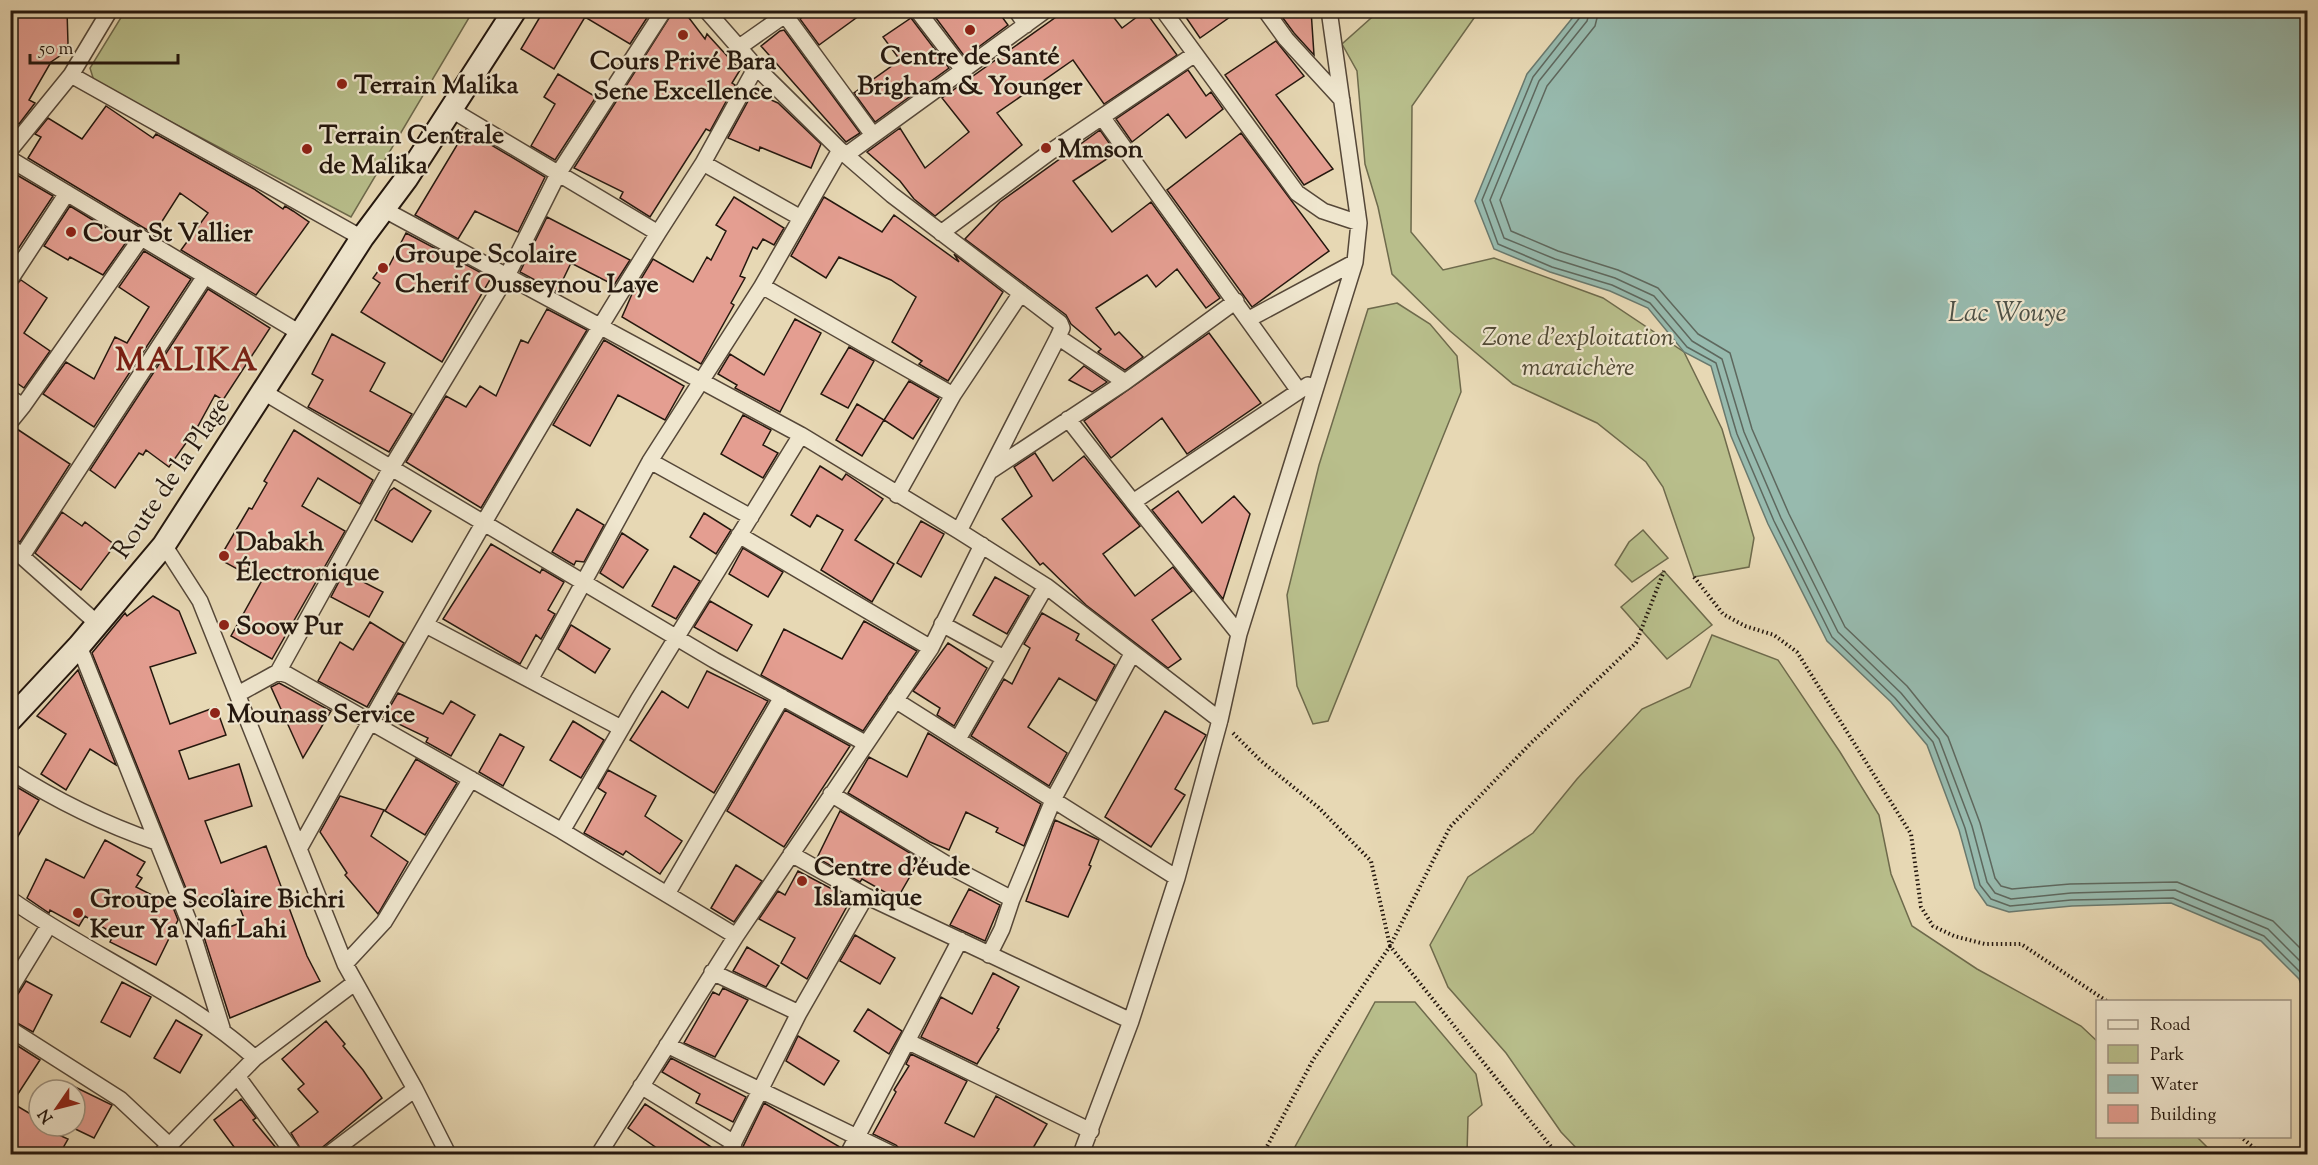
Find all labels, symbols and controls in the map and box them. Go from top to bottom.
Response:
marker: Centre de Santé Brigham & Younger [963,23,977,37]
scale bar [30,27,178,65]
marker: Cours Privé Bara Sene Excellence [676,28,690,42]
text: 50 m [38,37,74,63]
place label: Centre de Santé Brigham & Younger [857,39,1083,106]
place label: Cours Privé Bara Sene Excellence [590,44,776,111]
place label: Terrain Malika [354,68,519,105]
marker: Terrain Malika [335,77,349,91]
place label: Terrain Centrale de Malika [319,118,504,185]
place label: Mmson [1058,132,1144,169]
marker: Mmson [1039,141,1053,155]
marker: Terrain Centrale de Malika [300,142,314,156]
place label: Cour St Vallier [83,216,253,253]
marker: Cour St Vallier [64,225,78,239]
place label: Groupe Scolaire Cherif Ousseynou Laye [395,237,659,304]
marker: Groupe Scolaire Cherif Ousseynou Laye [376,261,390,275]
water label: Lac Wouye [1948,295,2066,334]
park label: Zone d'exploitation maraichère [1482,320,1675,387]
district label: MALIKA [115,339,259,385]
street label: Route de la Plage [104,390,240,567]
place label: Dabakh Électronique [236,525,379,592]
marker: Dabakh Électronique [217,549,231,563]
place label: Soow Pur [236,609,343,646]
marker: Soow Pur [217,618,231,632]
place label: Mounass Service [227,697,415,734]
marker: Mounass Service [208,706,222,720]
place label: Centre d'éude Islamique [814,850,970,917]
marker: Centre d'éude Islamique [795,874,809,888]
place label: Groupe Scolaire Bichri Keur Ya Nafi Lahi [90,882,346,949]
marker: Groupe Scolaire Bichri Keur Ya Nafi Lahi [71,906,85,920]
legend [2096,1000,2291,1138]
text: Road [2150,1013,2190,1039]
text: Park [2150,1043,2185,1069]
text: Water [2150,1073,2199,1099]
north arrow [27,1078,87,1138]
text: N [34,1103,60,1127]
text: Building [2150,1103,2216,1129]

